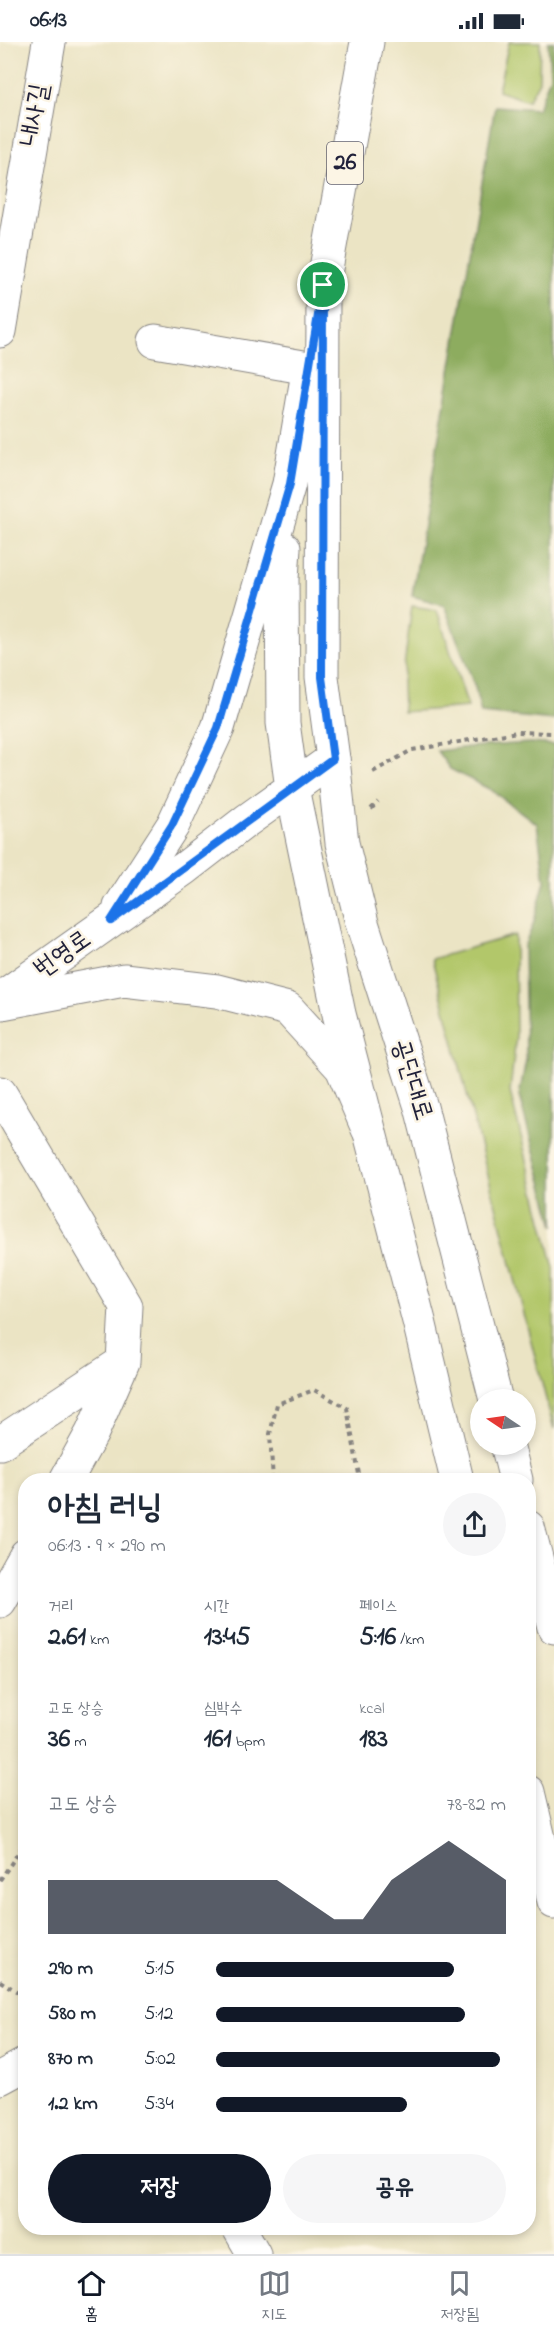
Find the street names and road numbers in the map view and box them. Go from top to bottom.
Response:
street label: 내사길 [12,81,60,149]
road number: 26 [327,142,363,184]
street label: 번영로 [26,921,100,989]
street label: 공단대로 [381,1034,441,1126]

